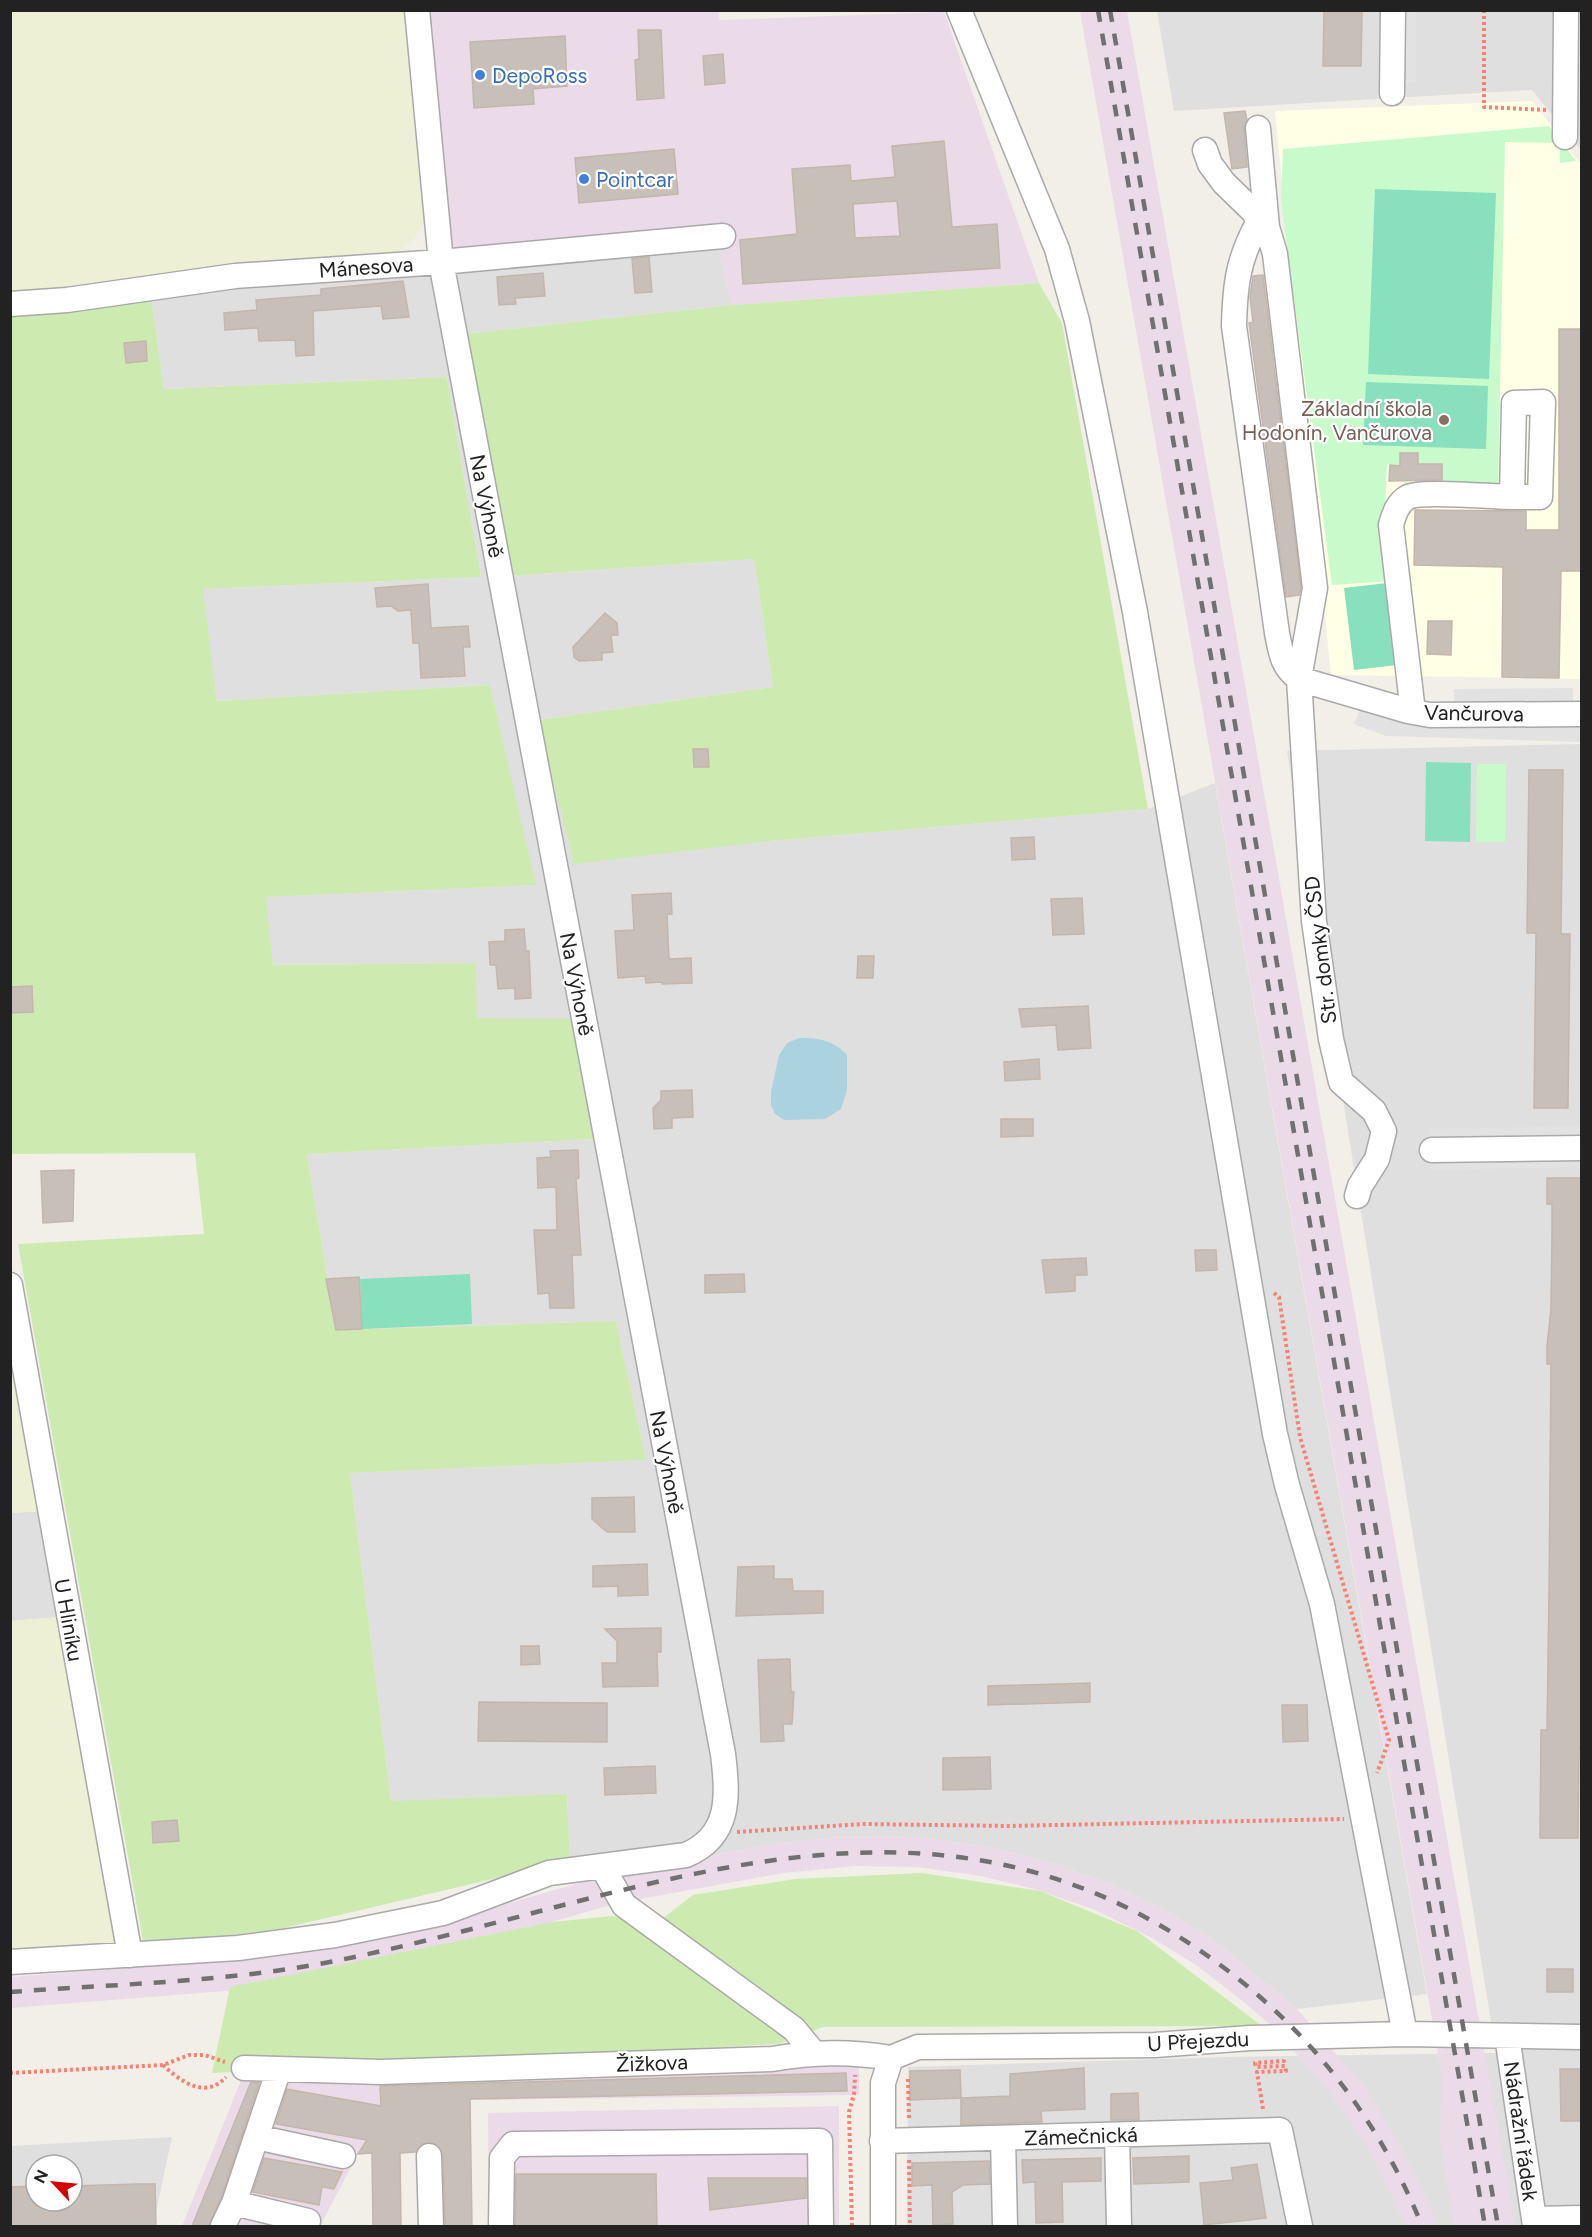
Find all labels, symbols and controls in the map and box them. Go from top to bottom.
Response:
place label: DepoRoss [492,63,587,88]
marker: DepoRoss [473,68,487,82]
place label: Pointcar [596,167,674,192]
marker: Pointcar [577,172,591,186]
street label: Mánesova [318,251,414,283]
place label: Základní škola Hodonín, Vančurova [1242,396,1432,445]
marker: Základní škola Hodonín, Vančurova [1437,413,1451,427]
street label: Na Výhoně [465,452,509,560]
street label: Vančurova [1424,700,1524,726]
street label: Str. domky ČSD [1299,875,1341,1025]
street label: Na Výhoně [555,930,599,1038]
street label: Na Výhoně [645,1408,689,1516]
street label: U Hliníku [49,1577,89,1663]
street label: U Přejezdu [1146,2026,1250,2056]
street label: Žižkova [616,2049,688,2077]
street label: Nádražní řádek [1499,2060,1543,2203]
street label: Zámečnická [1024,2122,1138,2150]
north arrow [24,2153,84,2213]
text: N [30,2167,52,2186]

